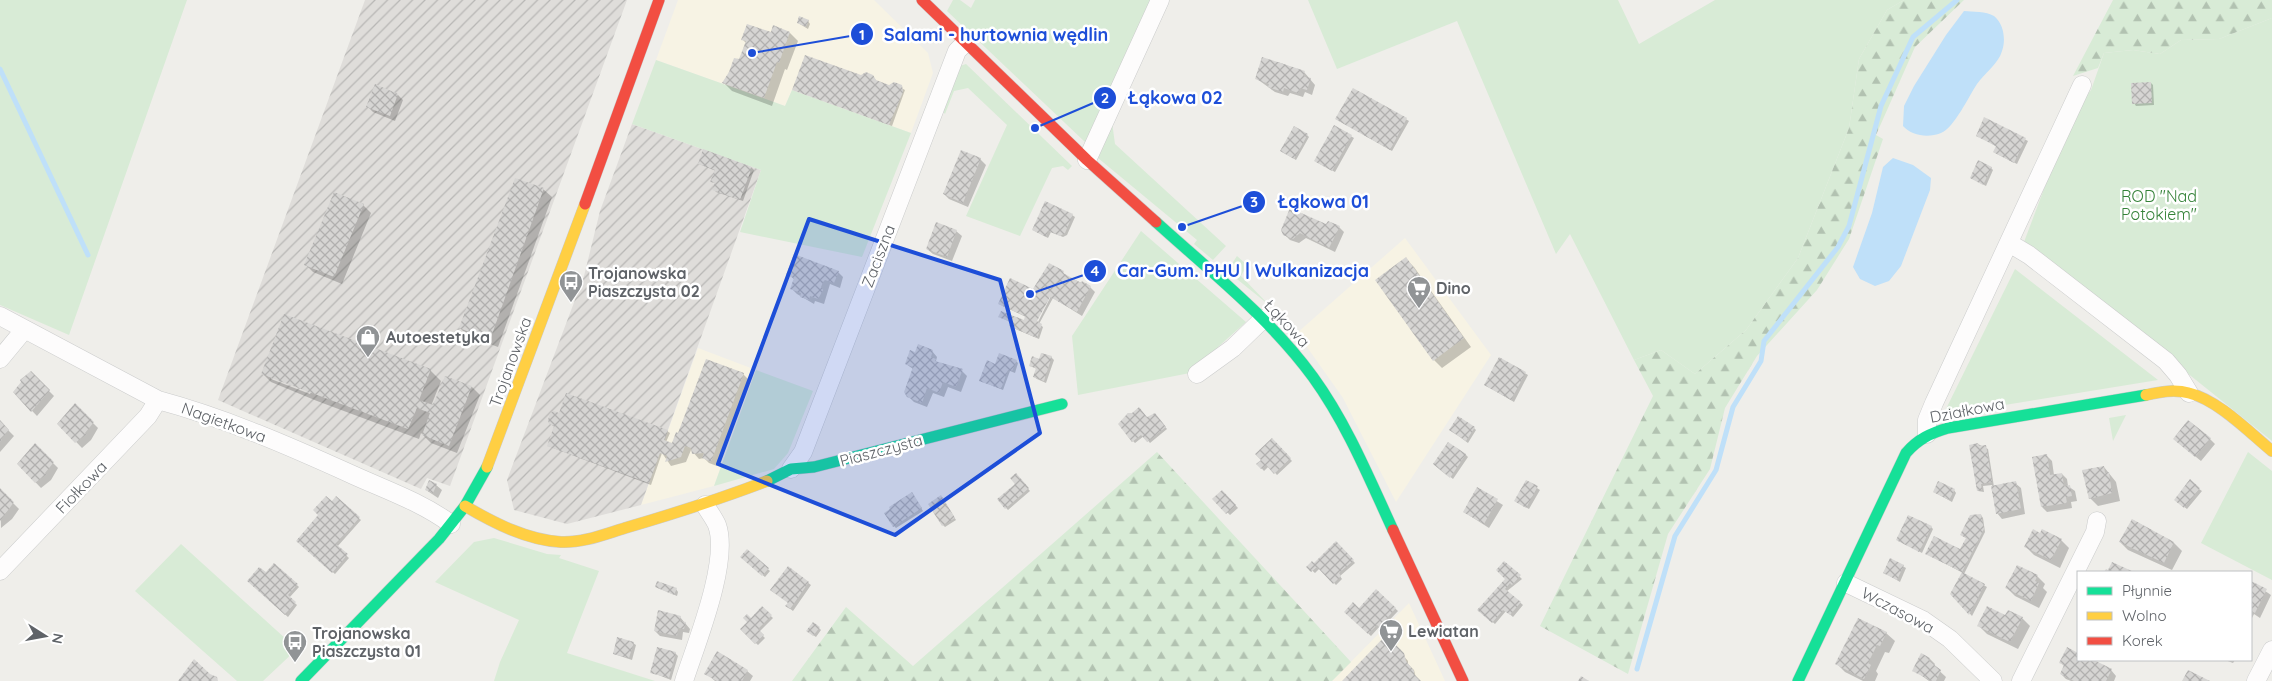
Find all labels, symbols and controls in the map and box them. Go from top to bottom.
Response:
callout: Salami - hurtownia wędlin [849,18,1118,51]
text: Salami - hurtownia wędlin [884,23,1108,46]
text: 1 [859,25,865,44]
callout: Łąkowa 02 [1092,82,1233,115]
text: Łąkowa 02 [1127,86,1223,109]
text: 2 [1101,88,1109,107]
callout: Łąkowa 01 [1242,185,1379,218]
park label: ROD "Nad Potokiem" [2121,186,2197,224]
text: Łąkowa 01 [1277,190,1369,213]
text: 3 [1250,192,1258,211]
street label: Zaciszna [857,222,899,290]
callout: Car-Gum. PHU | Wulkanizacja [1082,255,1379,288]
text: Car-Gum. PHU | Wulkanizacja [1117,259,1369,282]
text: 4 [1091,261,1100,280]
place label: Trojanowska Piaszczysta 02 [588,263,700,301]
bus stop icon: Trojanowska Piaszczysta 02 [558,269,584,303]
supermarket icon: Dino [1406,275,1432,309]
place label: Dino [1436,278,1471,298]
street label: Łąkowa [1260,295,1314,351]
street label: Trojanowska [484,314,536,410]
shop icon: Autoestetyka [355,324,381,358]
place label: Autoestetyka [386,327,490,347]
street label: Działkowa [1928,393,2006,427]
street label: Nagietkowa [179,397,269,447]
street label: Piaszczysta [837,429,925,471]
street label: Fiołkowa [51,456,111,518]
legend [2077,571,2252,661]
text: Płynnie [2122,581,2172,600]
street label: Wczasowa [1858,582,1938,638]
text: Wolno [2122,606,2167,625]
north arrow [20,611,70,661]
supermarket icon: Lewiatan [1378,618,1404,652]
place label: Lewiatan [1408,621,1479,641]
place label: Trojanowska Piaszczysta 01 [312,623,421,661]
bus stop icon: Trojanowska Piaszczysta 01 [282,629,308,663]
text: Korek [2122,631,2163,650]
text: N [48,632,68,645]

